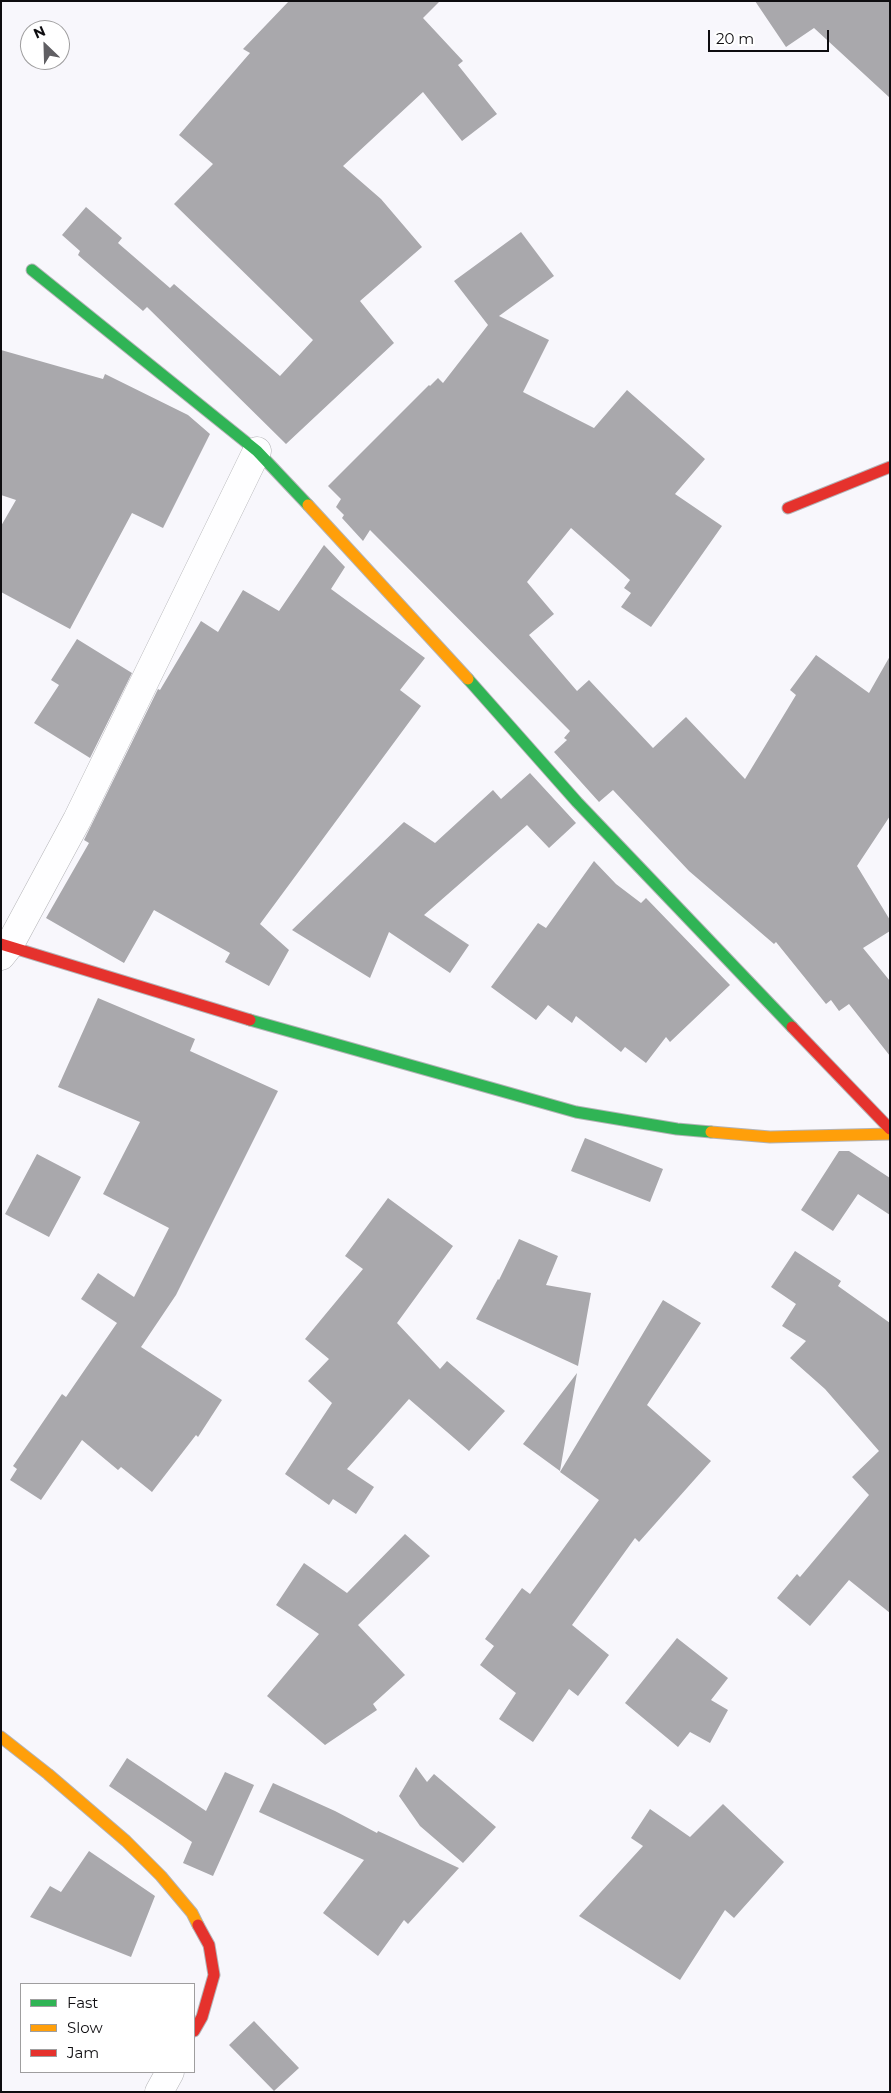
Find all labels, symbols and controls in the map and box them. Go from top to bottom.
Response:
north arrow [20,20,70,70]
scale bar [711,20,832,52]
text: N [30,22,48,43]
text: 20 m [716,29,754,48]
legend [20,1983,195,2073]
text: Fast [67,1993,98,2012]
text: Slow [67,2018,103,2037]
text: Jam [67,2043,99,2062]

